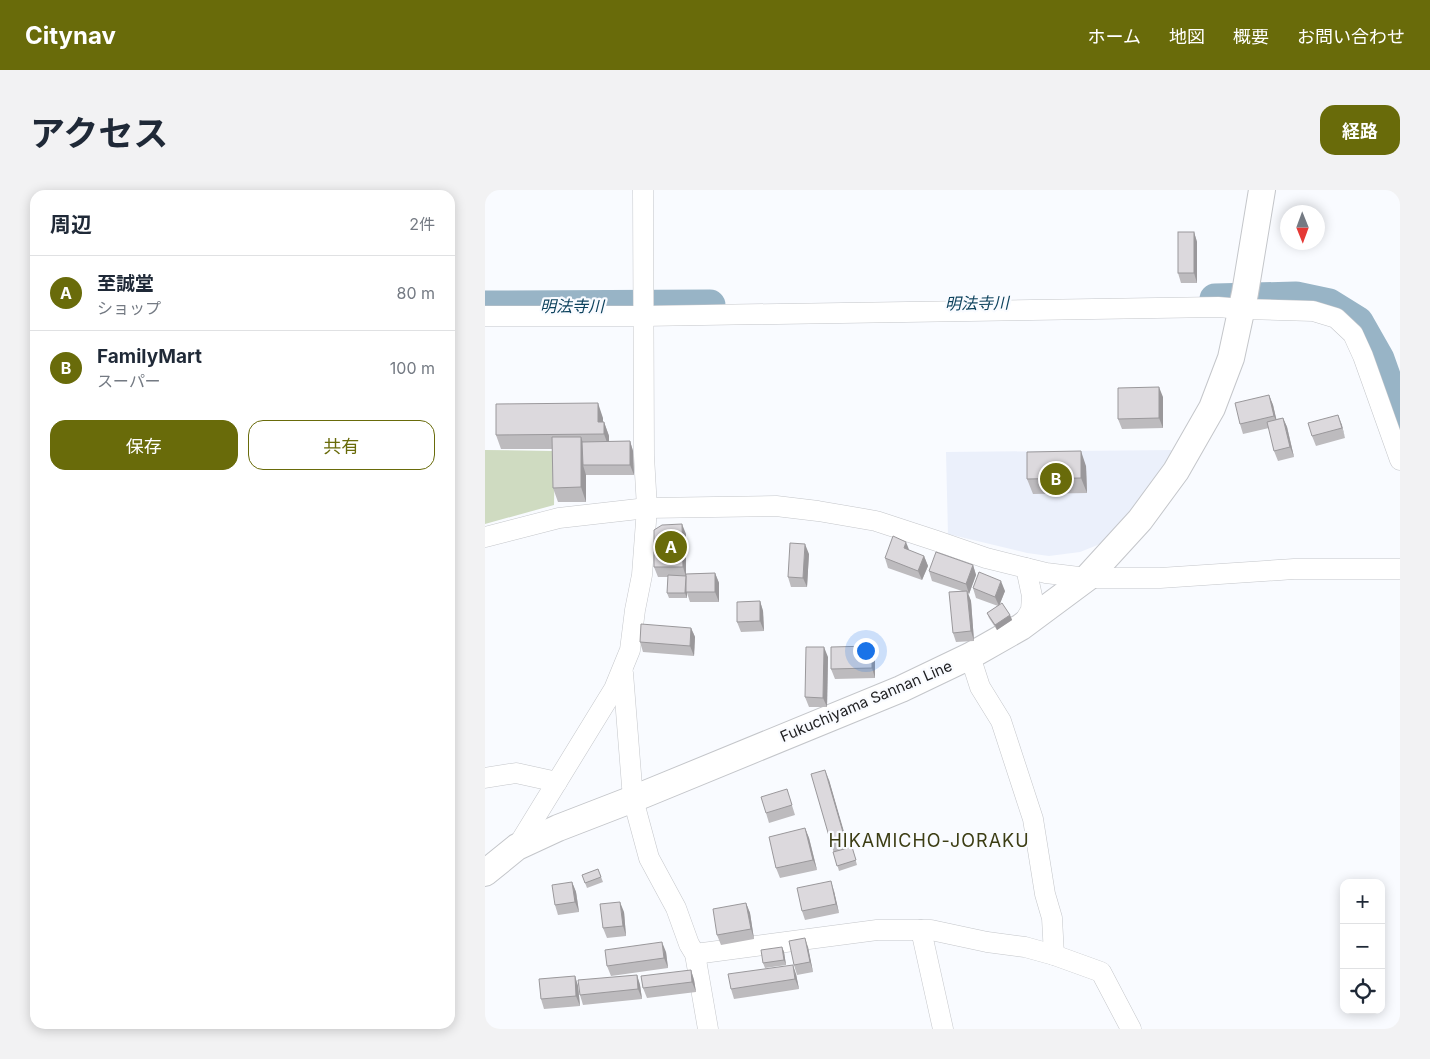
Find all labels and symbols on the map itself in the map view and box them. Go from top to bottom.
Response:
north arrow [1280,205,1325,250]
water label: 明法寺川 [945,292,1011,314]
water label: 明法寺川 [540,296,606,316]
pin: B [1040,460,1072,498]
pin: A [655,528,687,566]
your location [853,638,879,664]
street label: Fukuchiyama Sannan Line [777,656,955,746]
district label: HIKAMICHO-JORAKU [828,830,1030,851]

